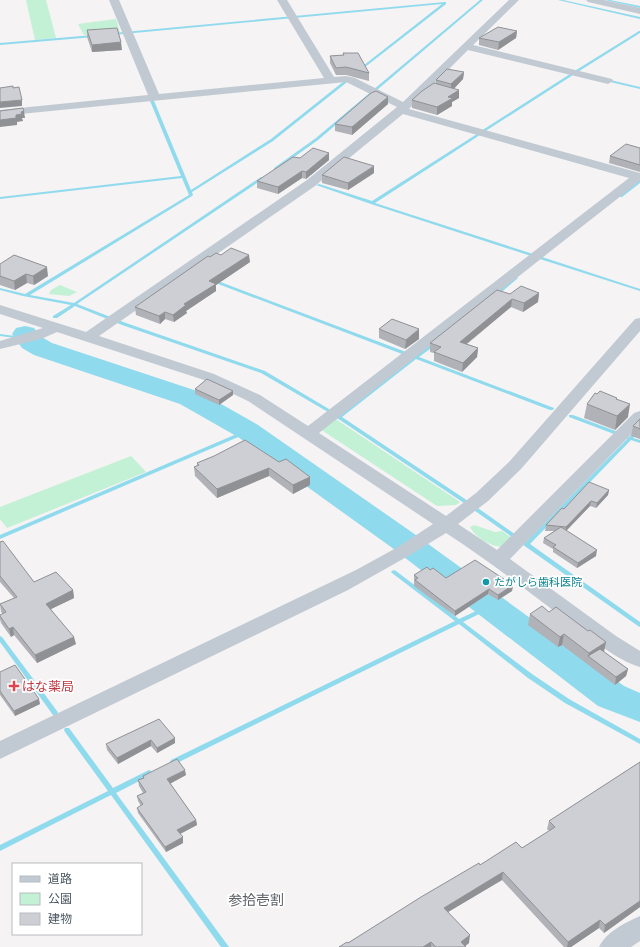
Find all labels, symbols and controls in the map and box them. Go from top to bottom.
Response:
place label: たがしら歯科医院 [494,575,582,589]
marker: たがしら歯科医院 [481,577,491,587]
place label: はな薬局 [22,678,74,694]
marker: はな薬局 [9,681,19,691]
legend [12,863,142,935]
text: 道路 [48,871,72,886]
text: 公園 [48,891,72,906]
district label: 参拾壱割 [228,891,284,909]
text: 建物 [48,911,72,926]

